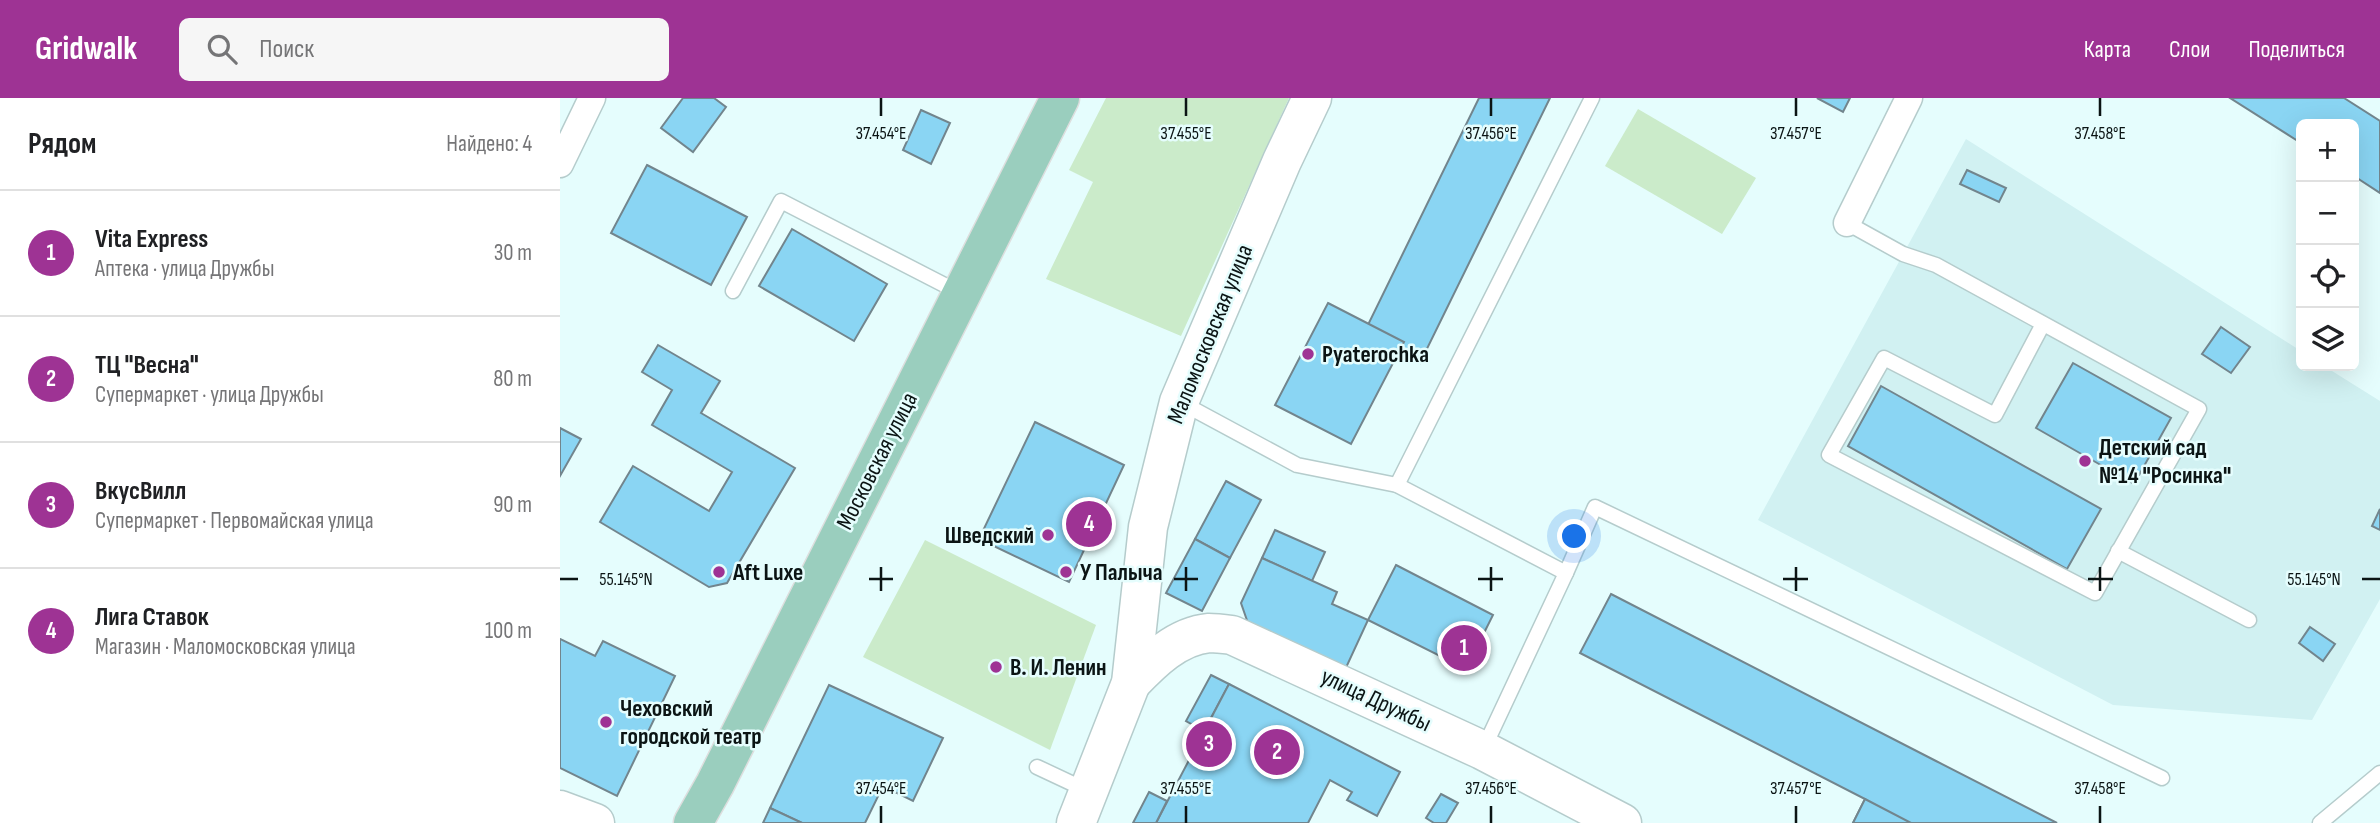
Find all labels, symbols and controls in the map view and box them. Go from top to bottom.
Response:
search box [179,18,669,81]
text: Gridwalk [35,29,137,69]
icon: search [203,30,241,68]
text: Поиск [259,34,314,65]
text: Карта [2084,35,2131,64]
text: Слои [2169,35,2210,64]
text: Поделиться [2248,35,2345,64]
map controls [2296,119,2359,371]
button: + [2296,119,2359,182]
text: 37.454°E [856,123,906,144]
text: 37.455°E [1160,123,1212,144]
text: 37.456°E [1465,123,1517,144]
text: 37.457°E [1770,123,1822,144]
text: 37.458°E [2074,123,2126,144]
text: Рядом [28,126,96,162]
text: Найдено: 4 [446,130,532,158]
button: − [2296,182,2359,245]
text: Vita Express [95,224,208,255]
text: 1 [46,239,56,267]
text: 30 m [494,239,532,267]
street label: Маломосковская улица [1161,240,1259,428]
button: locate [2296,245,2359,308]
text: Аптека · улица Дружбы [95,255,274,283]
button: layers [2296,308,2359,371]
place label: Pyaterochka [1322,340,1429,369]
marker: Pyaterochka [1300,346,1316,362]
text: ТЦ "Весна" [95,350,199,381]
text: 2 [46,365,56,393]
text: 80 m [493,365,532,393]
text: Супермаркет · улица Дружбы [95,381,324,409]
street label: Московская улица [830,388,924,534]
place label: Детский сад №14 "Росинка" [2099,433,2231,490]
marker: Детский сад №14 "Росинка" [2077,453,2093,469]
text: ВкусВилл [95,476,186,507]
text: 3 [46,491,56,519]
text: 90 m [493,491,532,519]
pin: 4 [1066,498,1112,550]
text: Супермаркет · Первомайская улица [95,507,373,535]
your location [1557,519,1591,553]
place label: Шведский [945,521,1034,550]
marker: Шведский [1040,527,1056,543]
place label: Aft Luxe [732,558,803,587]
place label: У Палыча [1080,558,1163,587]
marker: Aft Luxe [711,564,727,580]
marker: У Палыча [1058,564,1074,580]
text: 55.145°N [599,569,653,590]
text: 55.145°N [2287,569,2341,590]
text: Лига Ставок [95,602,209,633]
text: 4 [46,617,56,645]
text: 100 m [485,617,532,645]
pin: 1 [1441,622,1487,674]
text: Магазин · Маломосковская улица [95,633,356,661]
place label: В. И. Ленин [1010,653,1106,682]
marker: В. И. Ленин [988,659,1004,675]
street label: улица Дружбы [1316,662,1436,738]
place label: Чеховский городской театр [620,694,762,751]
marker: Чеховский городской театр [598,714,614,730]
pin: 3 [1186,718,1232,770]
pin: 2 [1254,726,1300,778]
text: 37.454°E [856,778,906,799]
text: 37.455°E [1160,778,1212,799]
text: 37.456°E [1465,778,1517,799]
text: 37.457°E [1770,778,1822,799]
text: 37.458°E [2074,778,2126,799]

